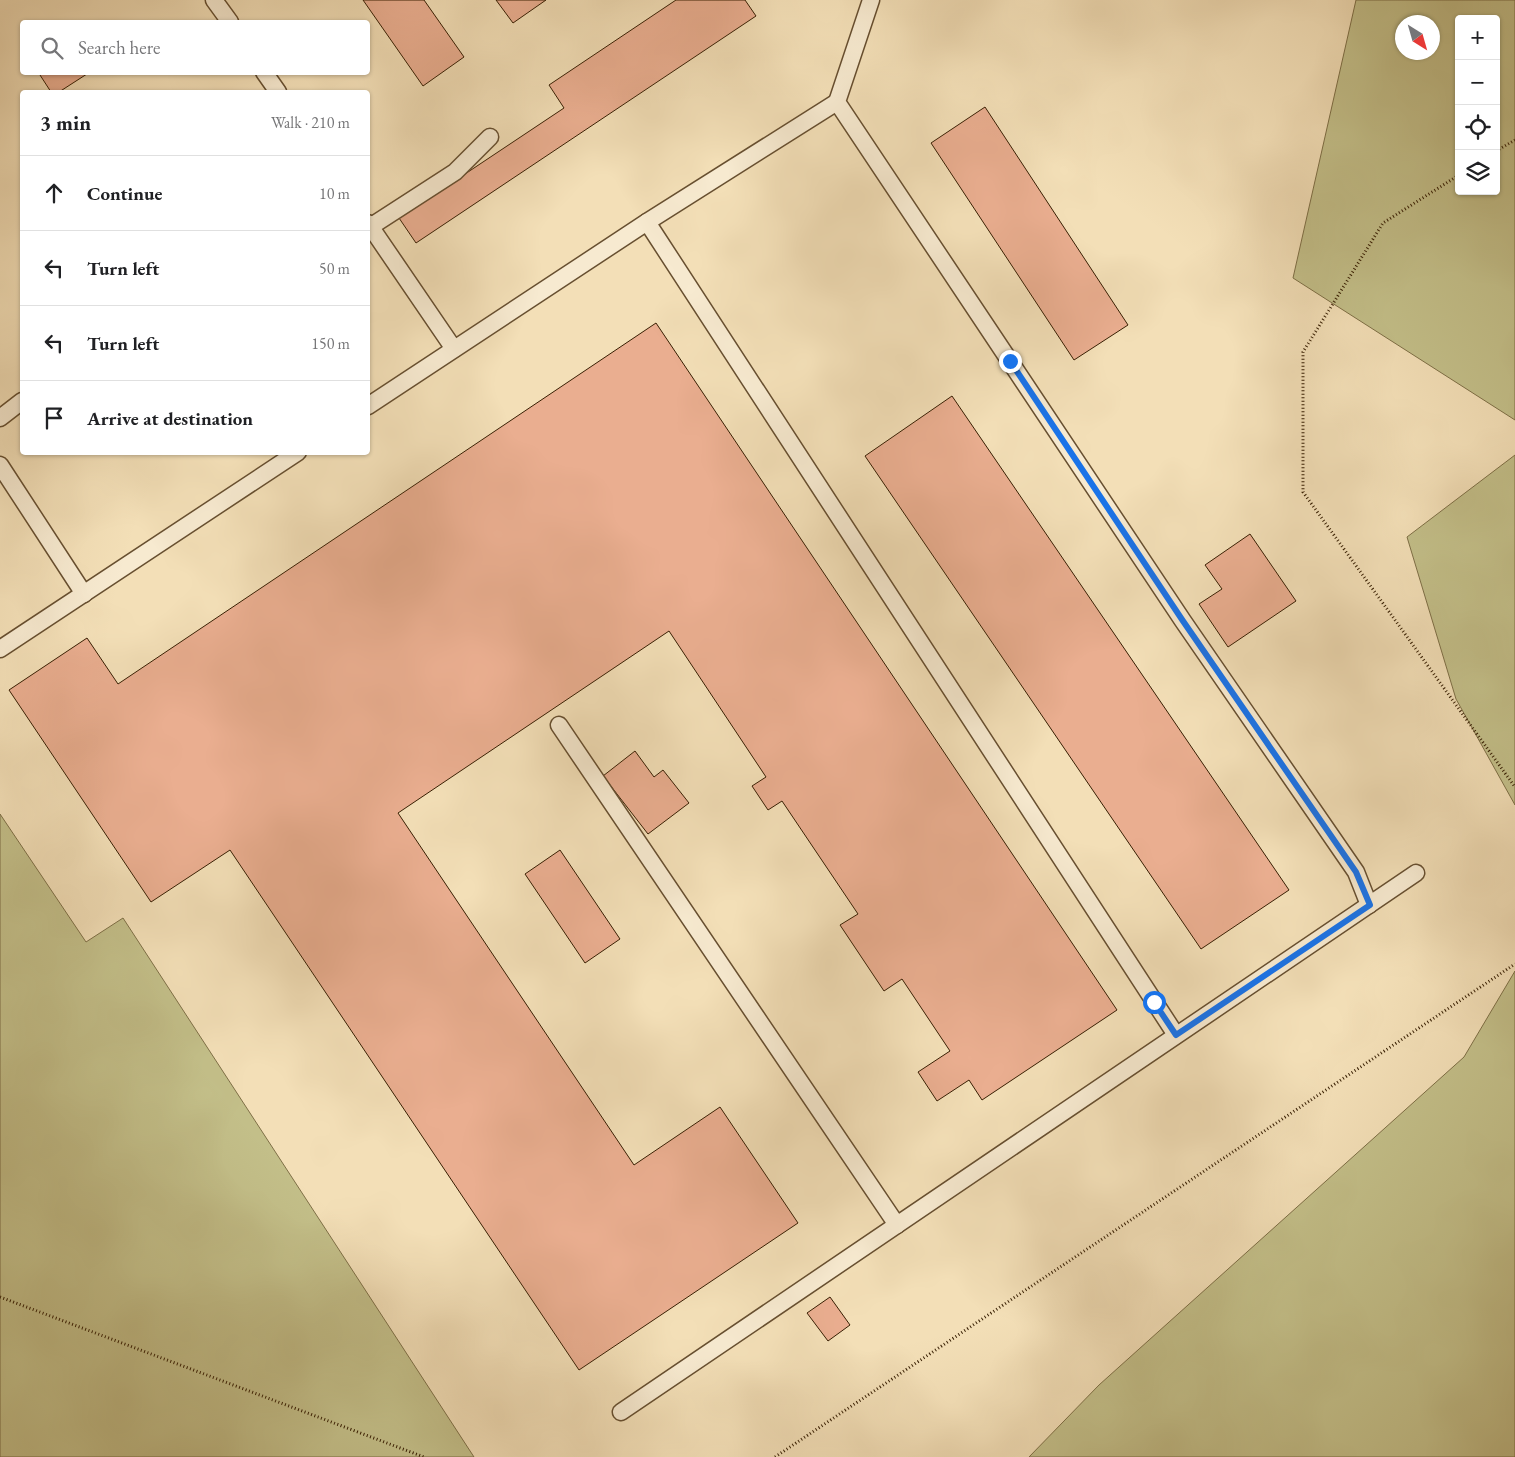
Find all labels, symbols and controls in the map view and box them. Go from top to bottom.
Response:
north arrow [1395,15,1440,60]
map controls [1455,15,1500,195]
button: + [1455,15,1500,60]
search box [20,20,370,75]
icon: search [38,34,66,62]
text: Search here [78,35,160,60]
button: − [1455,60,1500,105]
button: locate [1455,105,1500,150]
text: 3 min [40,109,91,136]
text: Walk · 210 m [271,112,350,133]
button: layers [1455,150,1500,195]
icon: ahead [40,179,68,207]
text: Continue [87,181,162,206]
text: 10 m [319,183,350,204]
icon: left [40,254,68,282]
text: Turn left [87,256,159,281]
text: 50 m [319,258,350,279]
icon: left [40,329,68,357]
text: Turn left [87,331,159,356]
text: 150 m [311,333,350,354]
route end [999,350,1022,373]
icon: arrive [40,404,68,432]
text: Arrive at destination [87,406,253,431]
route start [1143,991,1166,1014]

